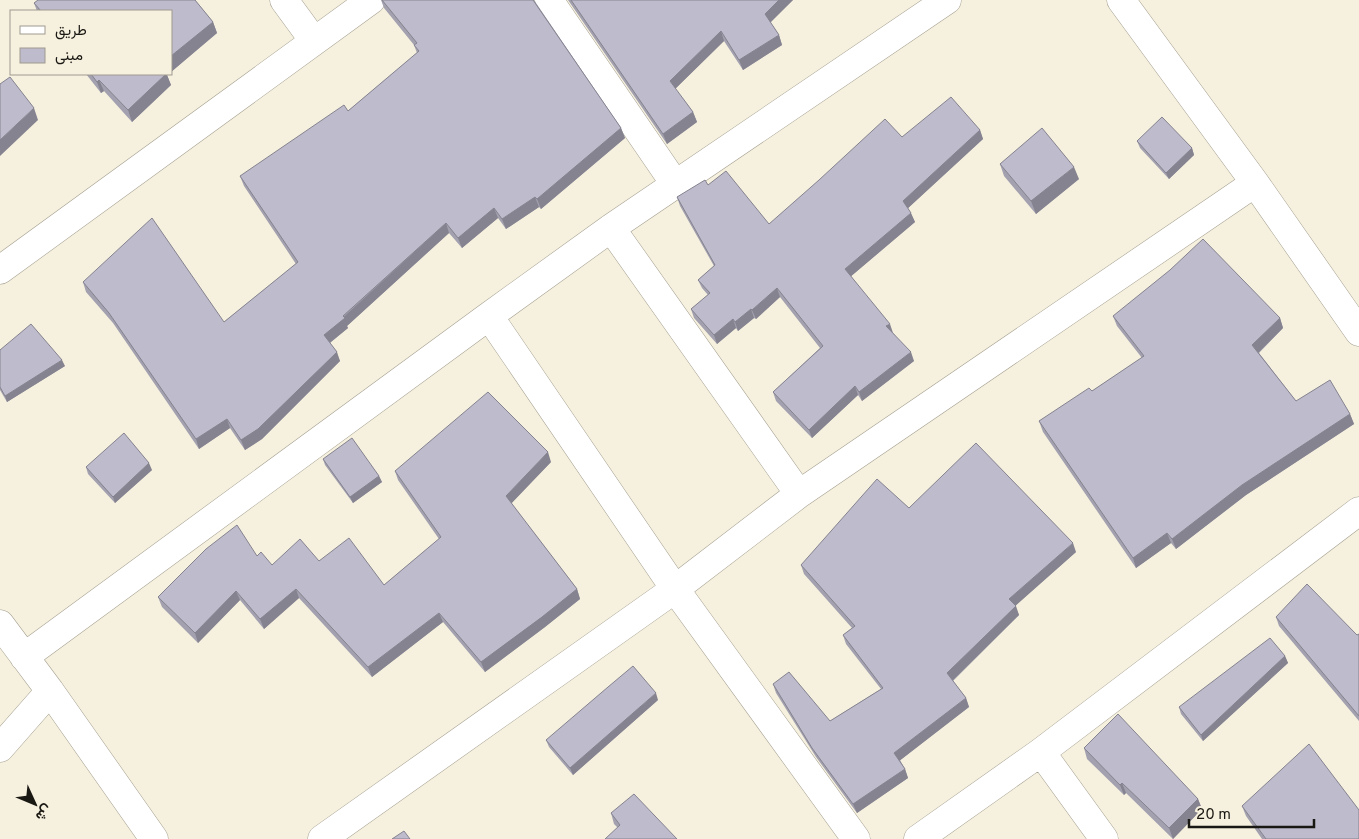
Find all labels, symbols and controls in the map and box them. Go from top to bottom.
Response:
legend [10,10,172,75]
text: طريق [55,22,87,41]
text: مبنى [55,47,83,66]
north arrow [10,779,60,829]
scale bar [1189,796,1314,828]
text: ش [31,800,55,824]
text: 20 m [1196,806,1231,825]

